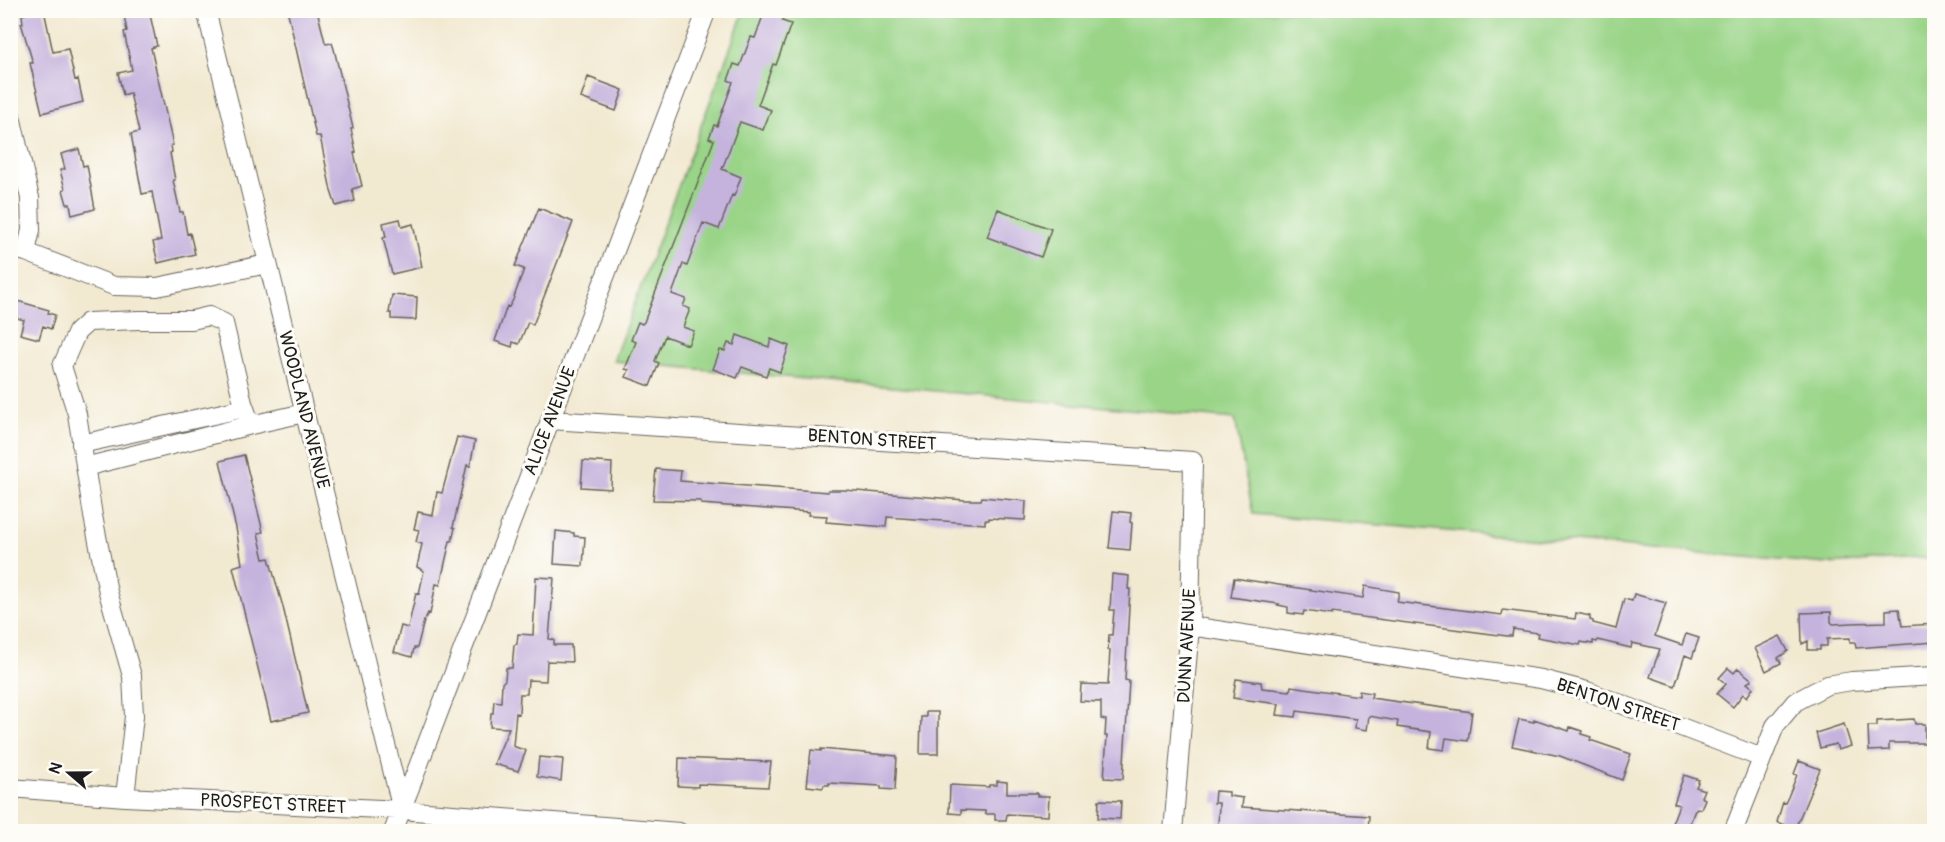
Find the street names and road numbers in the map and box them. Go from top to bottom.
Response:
street label: WOODLAND AVENUE [273,329,335,491]
street label: ALICE AVENUE [519,363,581,479]
street label: BENTON STREET [807,424,937,456]
street label: DUNN AVENUE [1173,588,1201,704]
street label: BENTON STREET [1553,673,1683,737]
street label: PROSPECT STREET [199,789,347,819]

